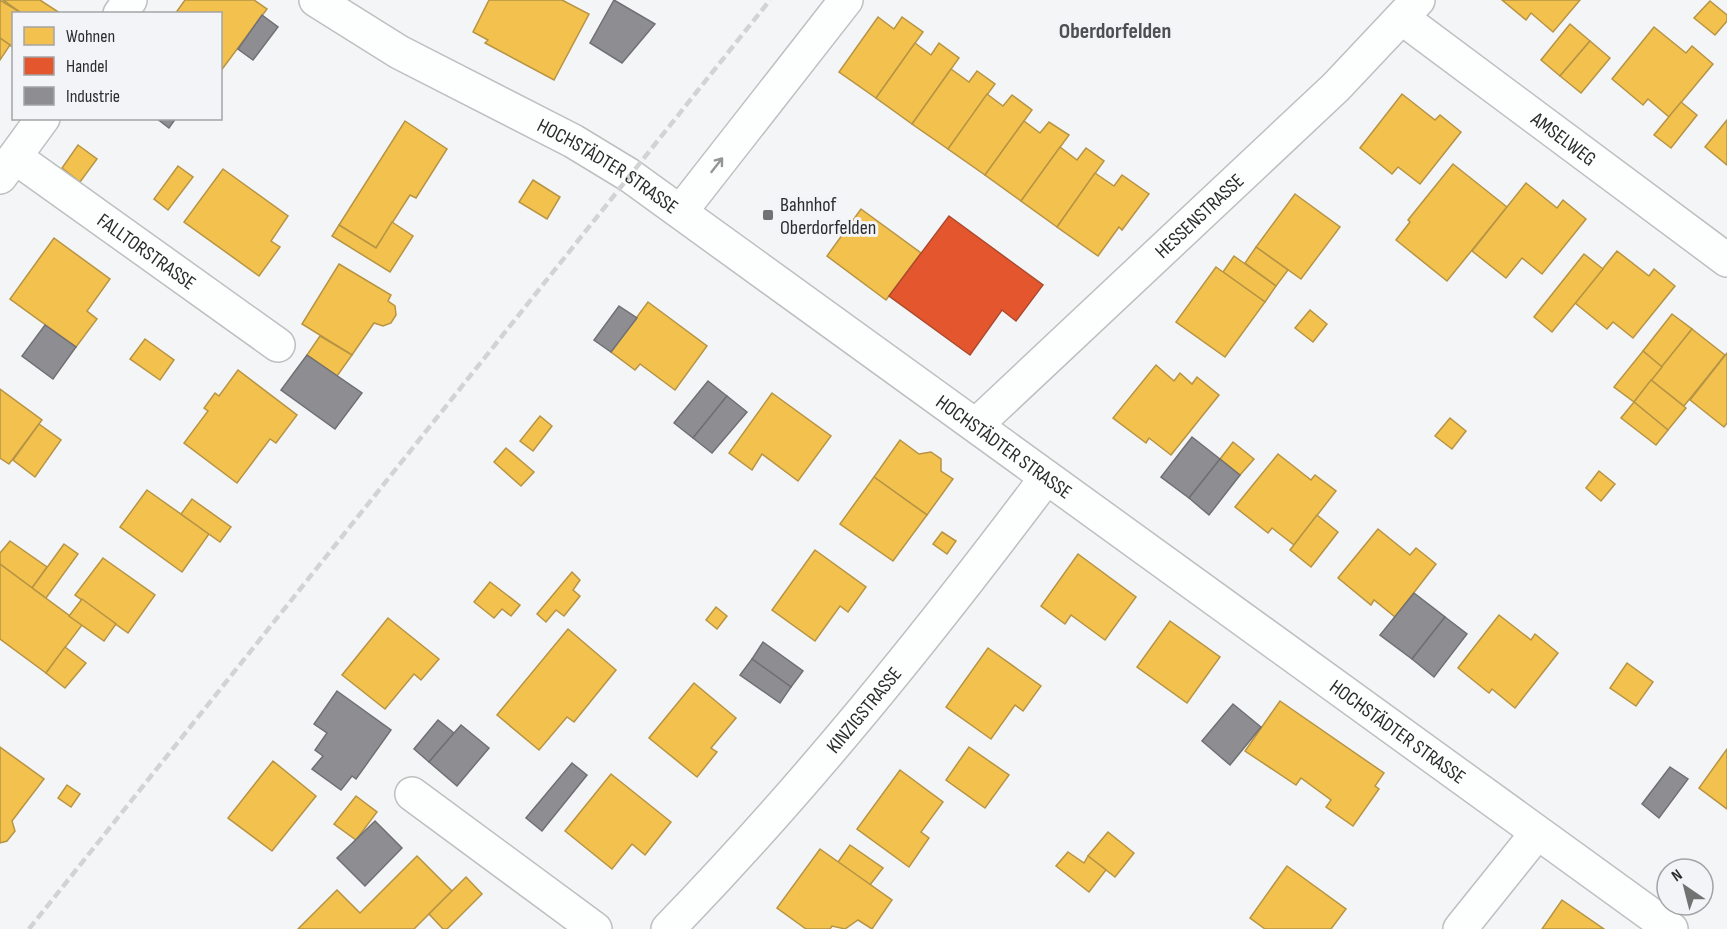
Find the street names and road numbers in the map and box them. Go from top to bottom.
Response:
street label: AMSELWEG [1525,107,1601,171]
street label: HOCHSTÄDTER STRASSE [533,114,682,220]
street label: HESSENSTRASSE [1150,169,1249,264]
street label: FALLTORSTRASSE [92,209,200,295]
street label: HOCHSTÄDTER STRASSE [931,390,1076,504]
street label: KINZIGSTRASSE [822,662,907,758]
street label: HOCHSTÄDTER STRASSE [1325,675,1470,789]

